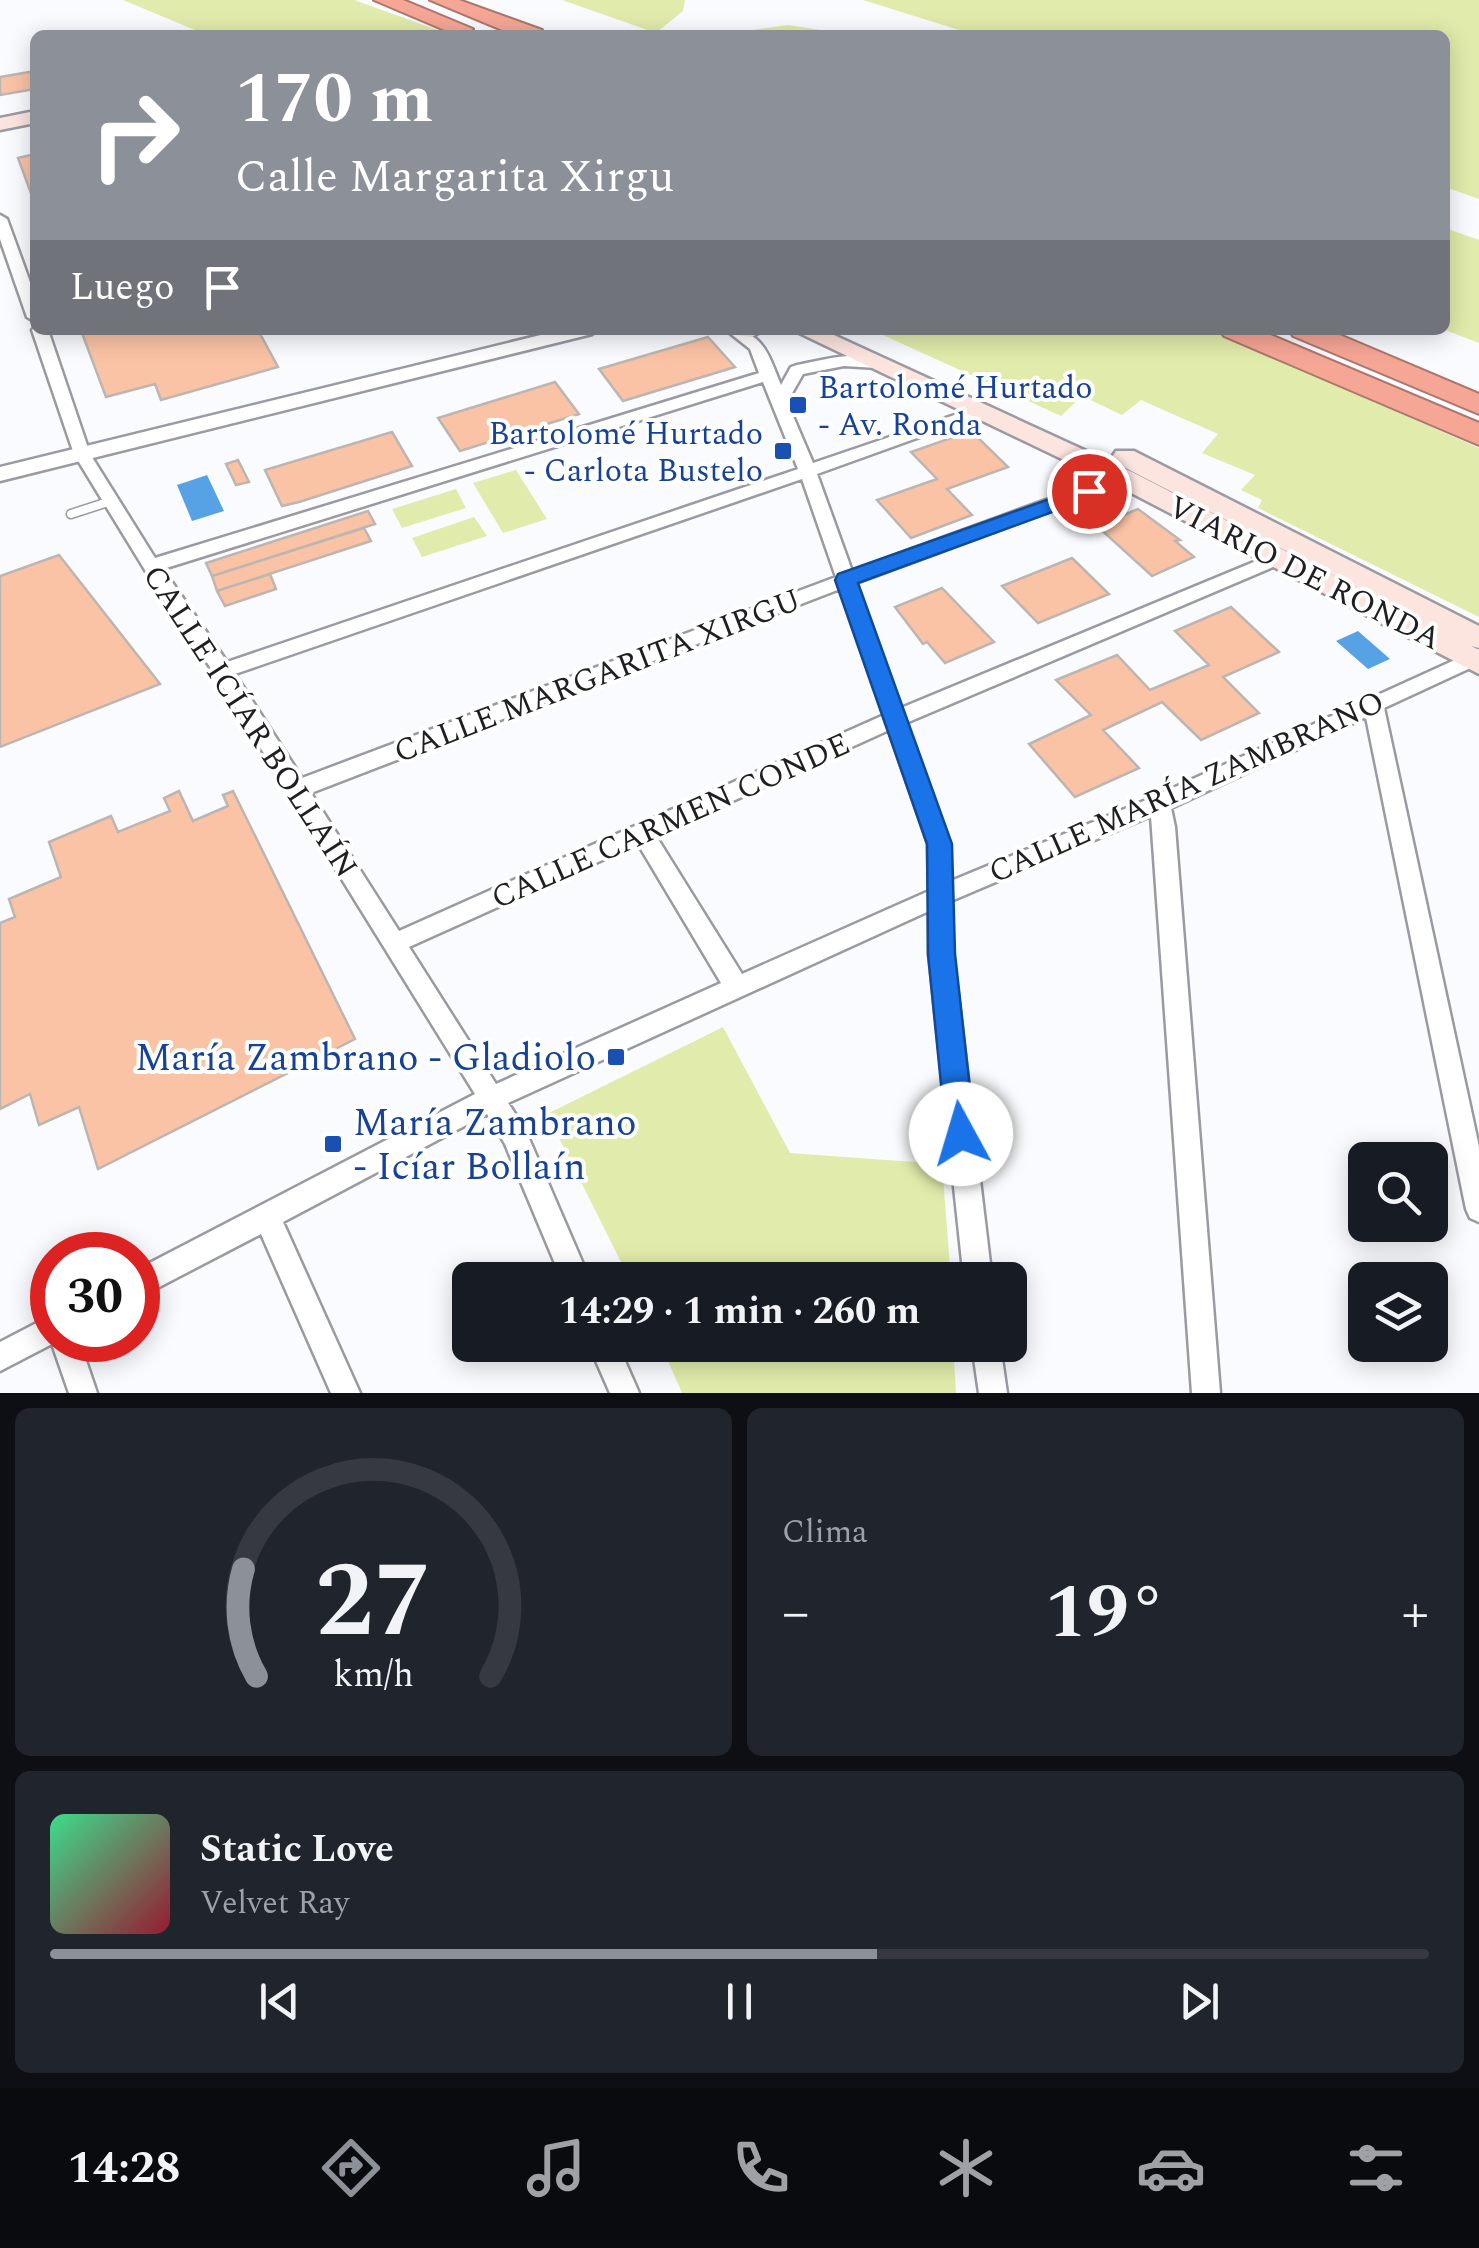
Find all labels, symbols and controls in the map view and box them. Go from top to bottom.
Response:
text: 170 m [235,47,433,153]
icon: right [70,70,200,200]
text: Calle Margarita Xirgu [235,143,674,212]
text: Luego [70,259,175,317]
icon: arrive [195,260,250,315]
place label: Bartolomé Hurtado - Av. Ronda [818,364,1092,450]
marker: Bartolomé Hurtado - Av. Ronda [787,394,809,416]
place label: Bartolomé Hurtado - Carlota Bustelo [489,410,763,496]
marker: Bartolomé Hurtado - Carlota Bustelo [772,440,794,462]
pin [1047,449,1132,534]
icon: arrive [1062,464,1117,519]
street label: VIARIO DE RONDA [1159,483,1450,664]
street label: CALLE ICÍAR BOLLAÍN [130,555,370,888]
street label: CALLE MARGARITA XIRGU [387,576,808,777]
street label: CALLE MARÍA ZAMBRANO [981,678,1392,897]
street label: CALLE CARMEN CONDE [483,720,858,923]
place label: María Zambrano - Gladiolo [135,1030,596,1088]
marker: María Zambrano - Gladiolo [605,1046,627,1068]
position arrow [909,1082,1013,1186]
place label: María Zambrano - Icíar Bollaín [353,1095,636,1197]
marker: María Zambrano - Icíar Bollaín [322,1133,344,1155]
map controls [1348,1142,1448,1362]
button: search [1348,1142,1448,1242]
speed limit sign: 30 [30,1232,160,1362]
button: layers [1348,1262,1448,1362]
text: 14:29 · 1 min · 260 m [559,1283,920,1341]
text: Clima [782,1508,868,1557]
text: 27 [315,1524,432,1682]
text: 19° [1045,1557,1166,1671]
text: − [782,1572,810,1655]
text: + [1401,1572,1429,1655]
text: km/h [333,1648,414,1703]
text: Static Love [200,1821,394,1879]
text: Velvet Ray [200,1879,349,1928]
icon: previous [252,1974,307,2029]
icon: pause [712,1974,767,2029]
icon: next [1172,1974,1227,2029]
icon: directions [316,2133,386,2203]
icon: music [521,2133,591,2203]
icon: phone [726,2133,796,2203]
icon: climate [931,2133,1001,2203]
icon: car [1136,2133,1206,2203]
icon: filters [1341,2133,1411,2203]
text: 14:28 [68,2134,181,2203]

